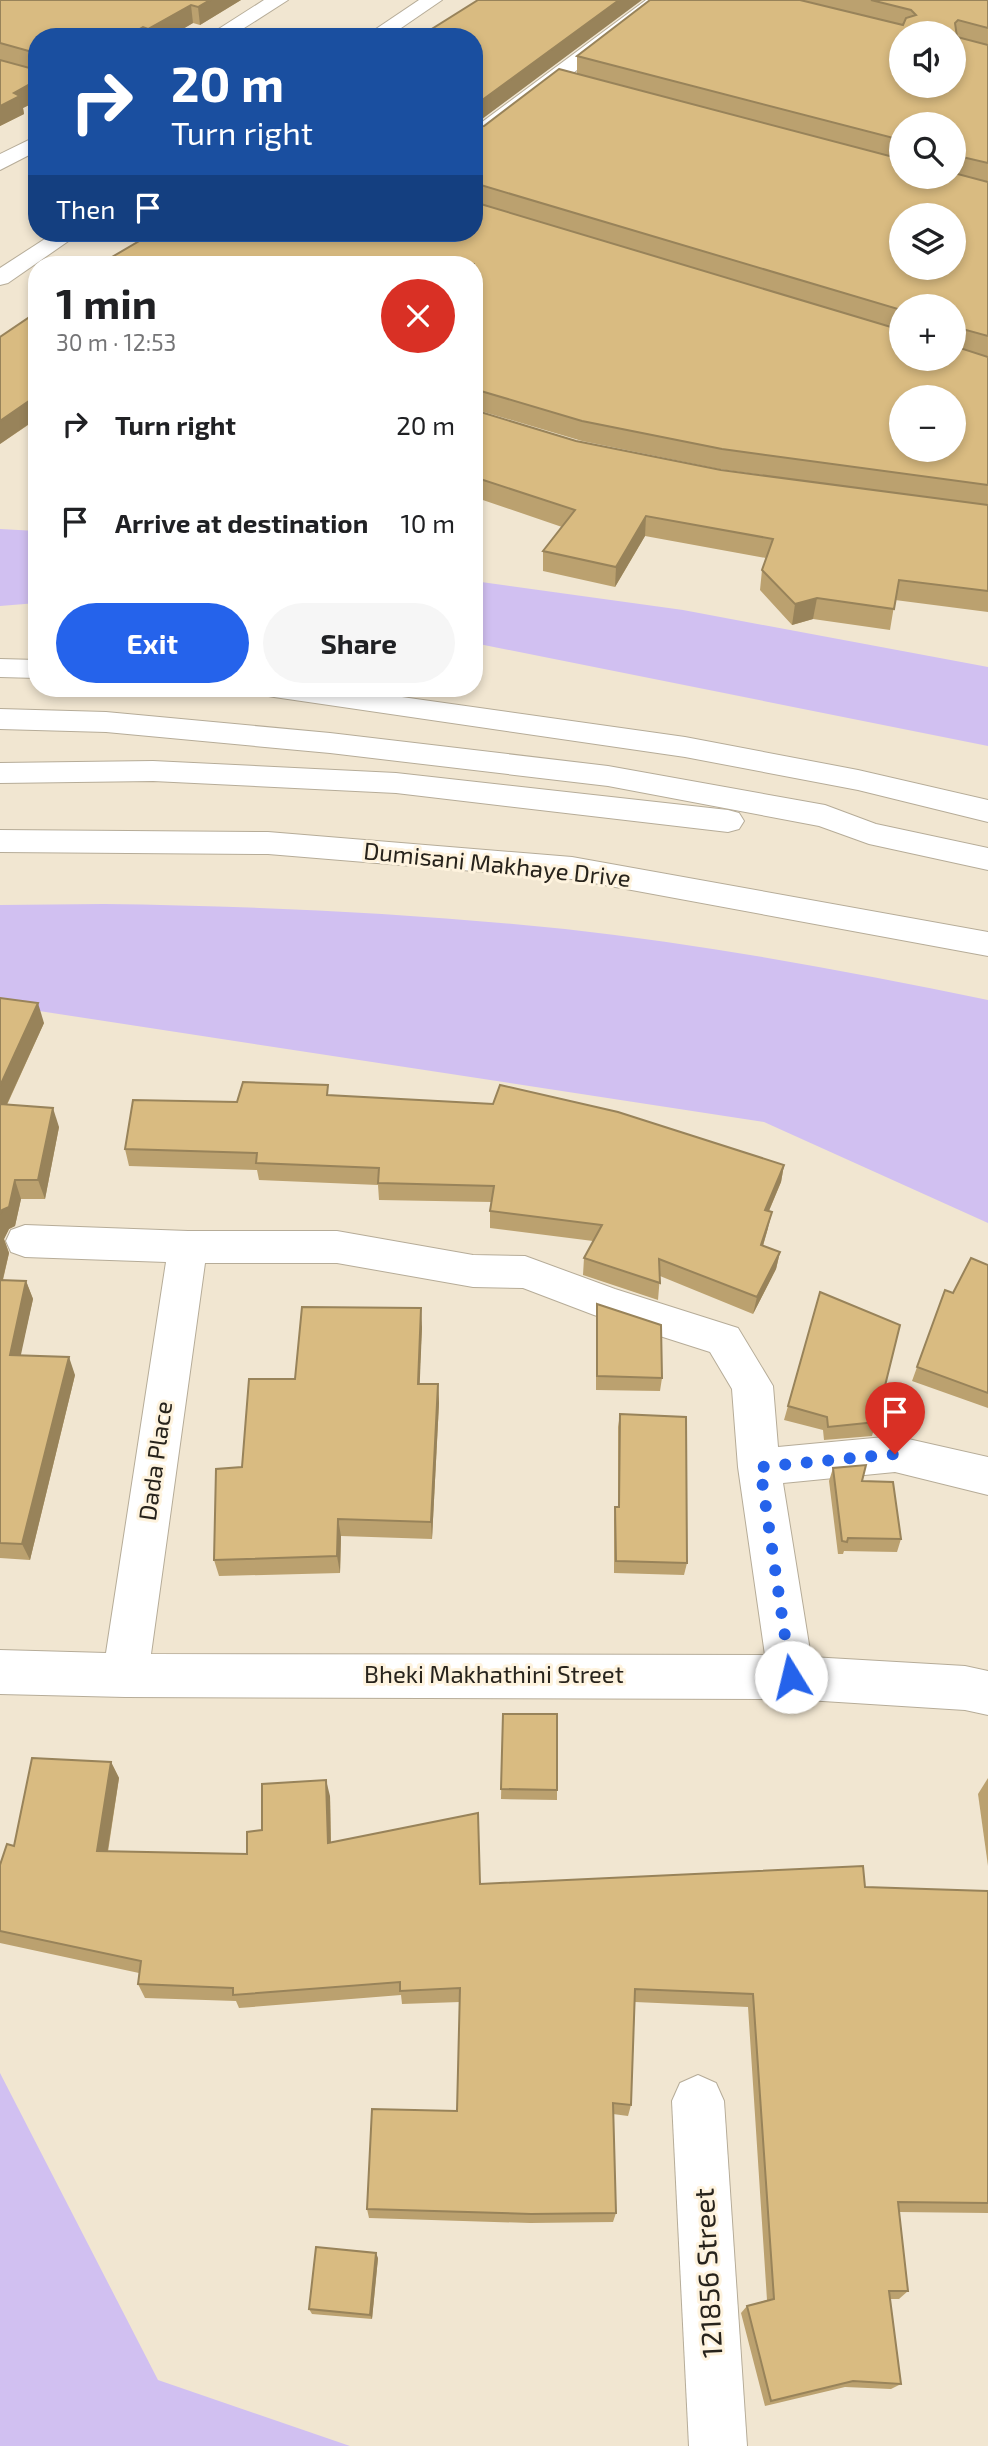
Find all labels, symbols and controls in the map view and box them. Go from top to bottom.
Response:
map controls [889,21,966,462]
button: sound [889,21,966,98]
text: 20 m [171,53,284,112]
icon: right [56,56,147,147]
button: search [889,112,966,189]
text: Turn right [171,113,313,151]
icon: arrive [129,189,167,227]
text: Then [56,193,115,224]
button: layers [889,203,966,280]
text: 1 min [56,277,157,327]
button: close [381,279,455,353]
button: + [889,294,966,371]
text: 30 m · 12:53 [56,328,176,356]
button: − [889,385,966,462]
icon: right [56,405,94,443]
text: Turn right [115,409,236,440]
text: 20 m [396,409,455,440]
icon: arrive [56,503,94,541]
text: Arrive at destination [115,507,368,538]
text: 10 m [400,507,455,538]
button: Exit [56,603,249,683]
button: Share [263,603,455,683]
street label: Dumisani Makhaye Drive [362,835,632,892]
pin [865,1382,925,1454]
icon: arrive [876,1393,914,1431]
street label: Dada Place [132,1399,177,1522]
position arrow [754,1640,828,1714]
street label: Bheki Makhathini Street [364,1659,624,1688]
street label: 121856 Street [686,2187,728,2359]

